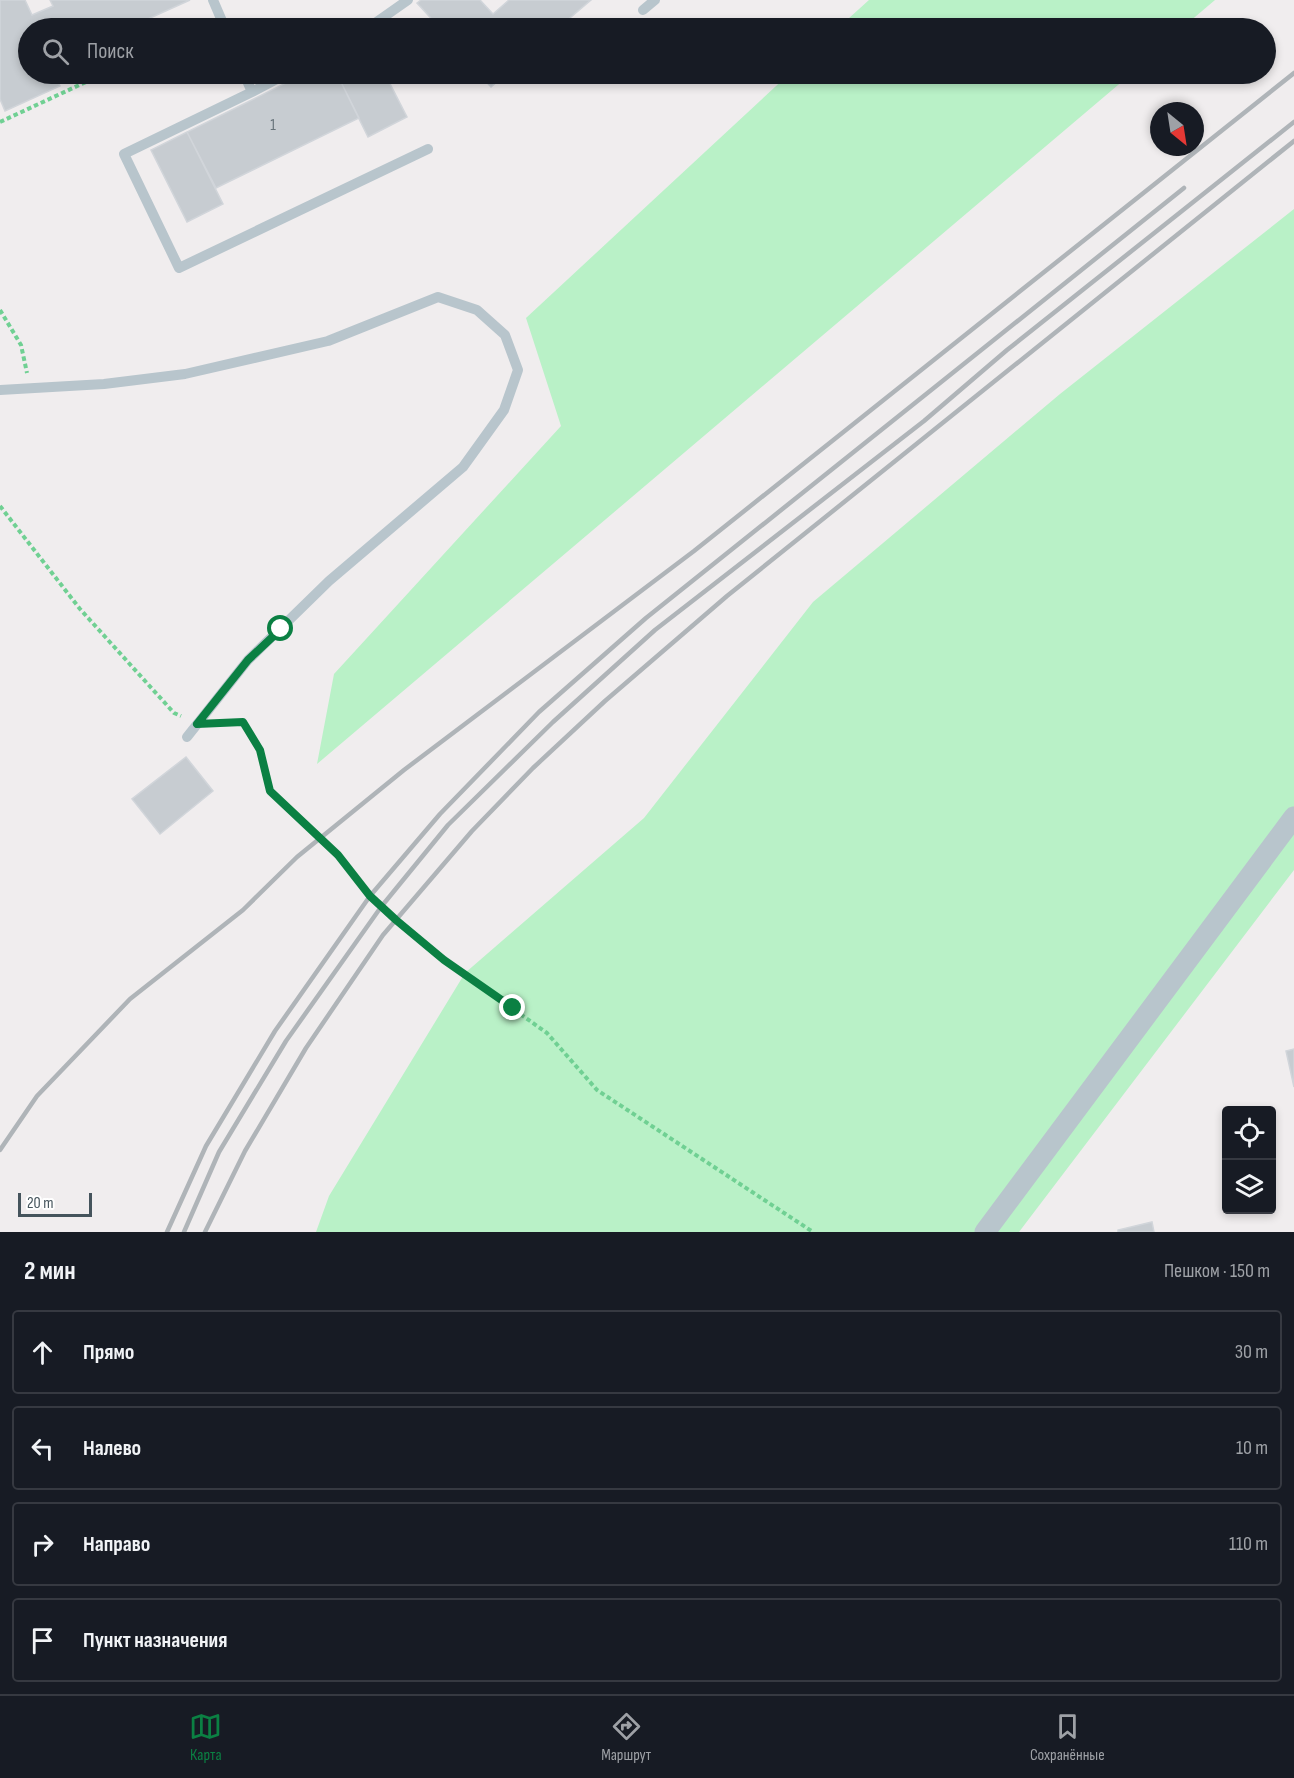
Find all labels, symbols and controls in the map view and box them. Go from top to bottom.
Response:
search box [18,18,1276,84]
icon: search [39,35,72,68]
text: Поиск [87,38,133,65]
north arrow [1150,102,1204,156]
house number: 1 [270,116,276,135]
route start [267,615,293,641]
route end [499,994,525,1020]
map controls [1222,1106,1276,1214]
button: locate [1222,1106,1276,1160]
button: layers [1222,1160,1276,1214]
scale bar [18,1190,92,1218]
text: 20 m [27,1194,54,1213]
text: 2 мин [24,1256,76,1287]
text: Пешком · 150 m [1164,1259,1270,1283]
icon: ahead [26,1336,59,1369]
text: Прямо [83,1339,134,1366]
text: 30 m [1235,1340,1268,1364]
icon: left [26,1432,59,1465]
text: Налево [83,1435,141,1462]
text: 10 m [1236,1436,1268,1460]
icon: right [26,1528,59,1561]
text: Направо [83,1531,150,1558]
text: 110 m [1229,1532,1268,1556]
icon: arrive [26,1624,59,1657]
text: Пункт назначения [83,1627,227,1654]
tab: Карта [189,1710,222,1765]
tab: Маршрут [601,1710,651,1765]
tab: Сохранённые [1030,1710,1105,1765]

